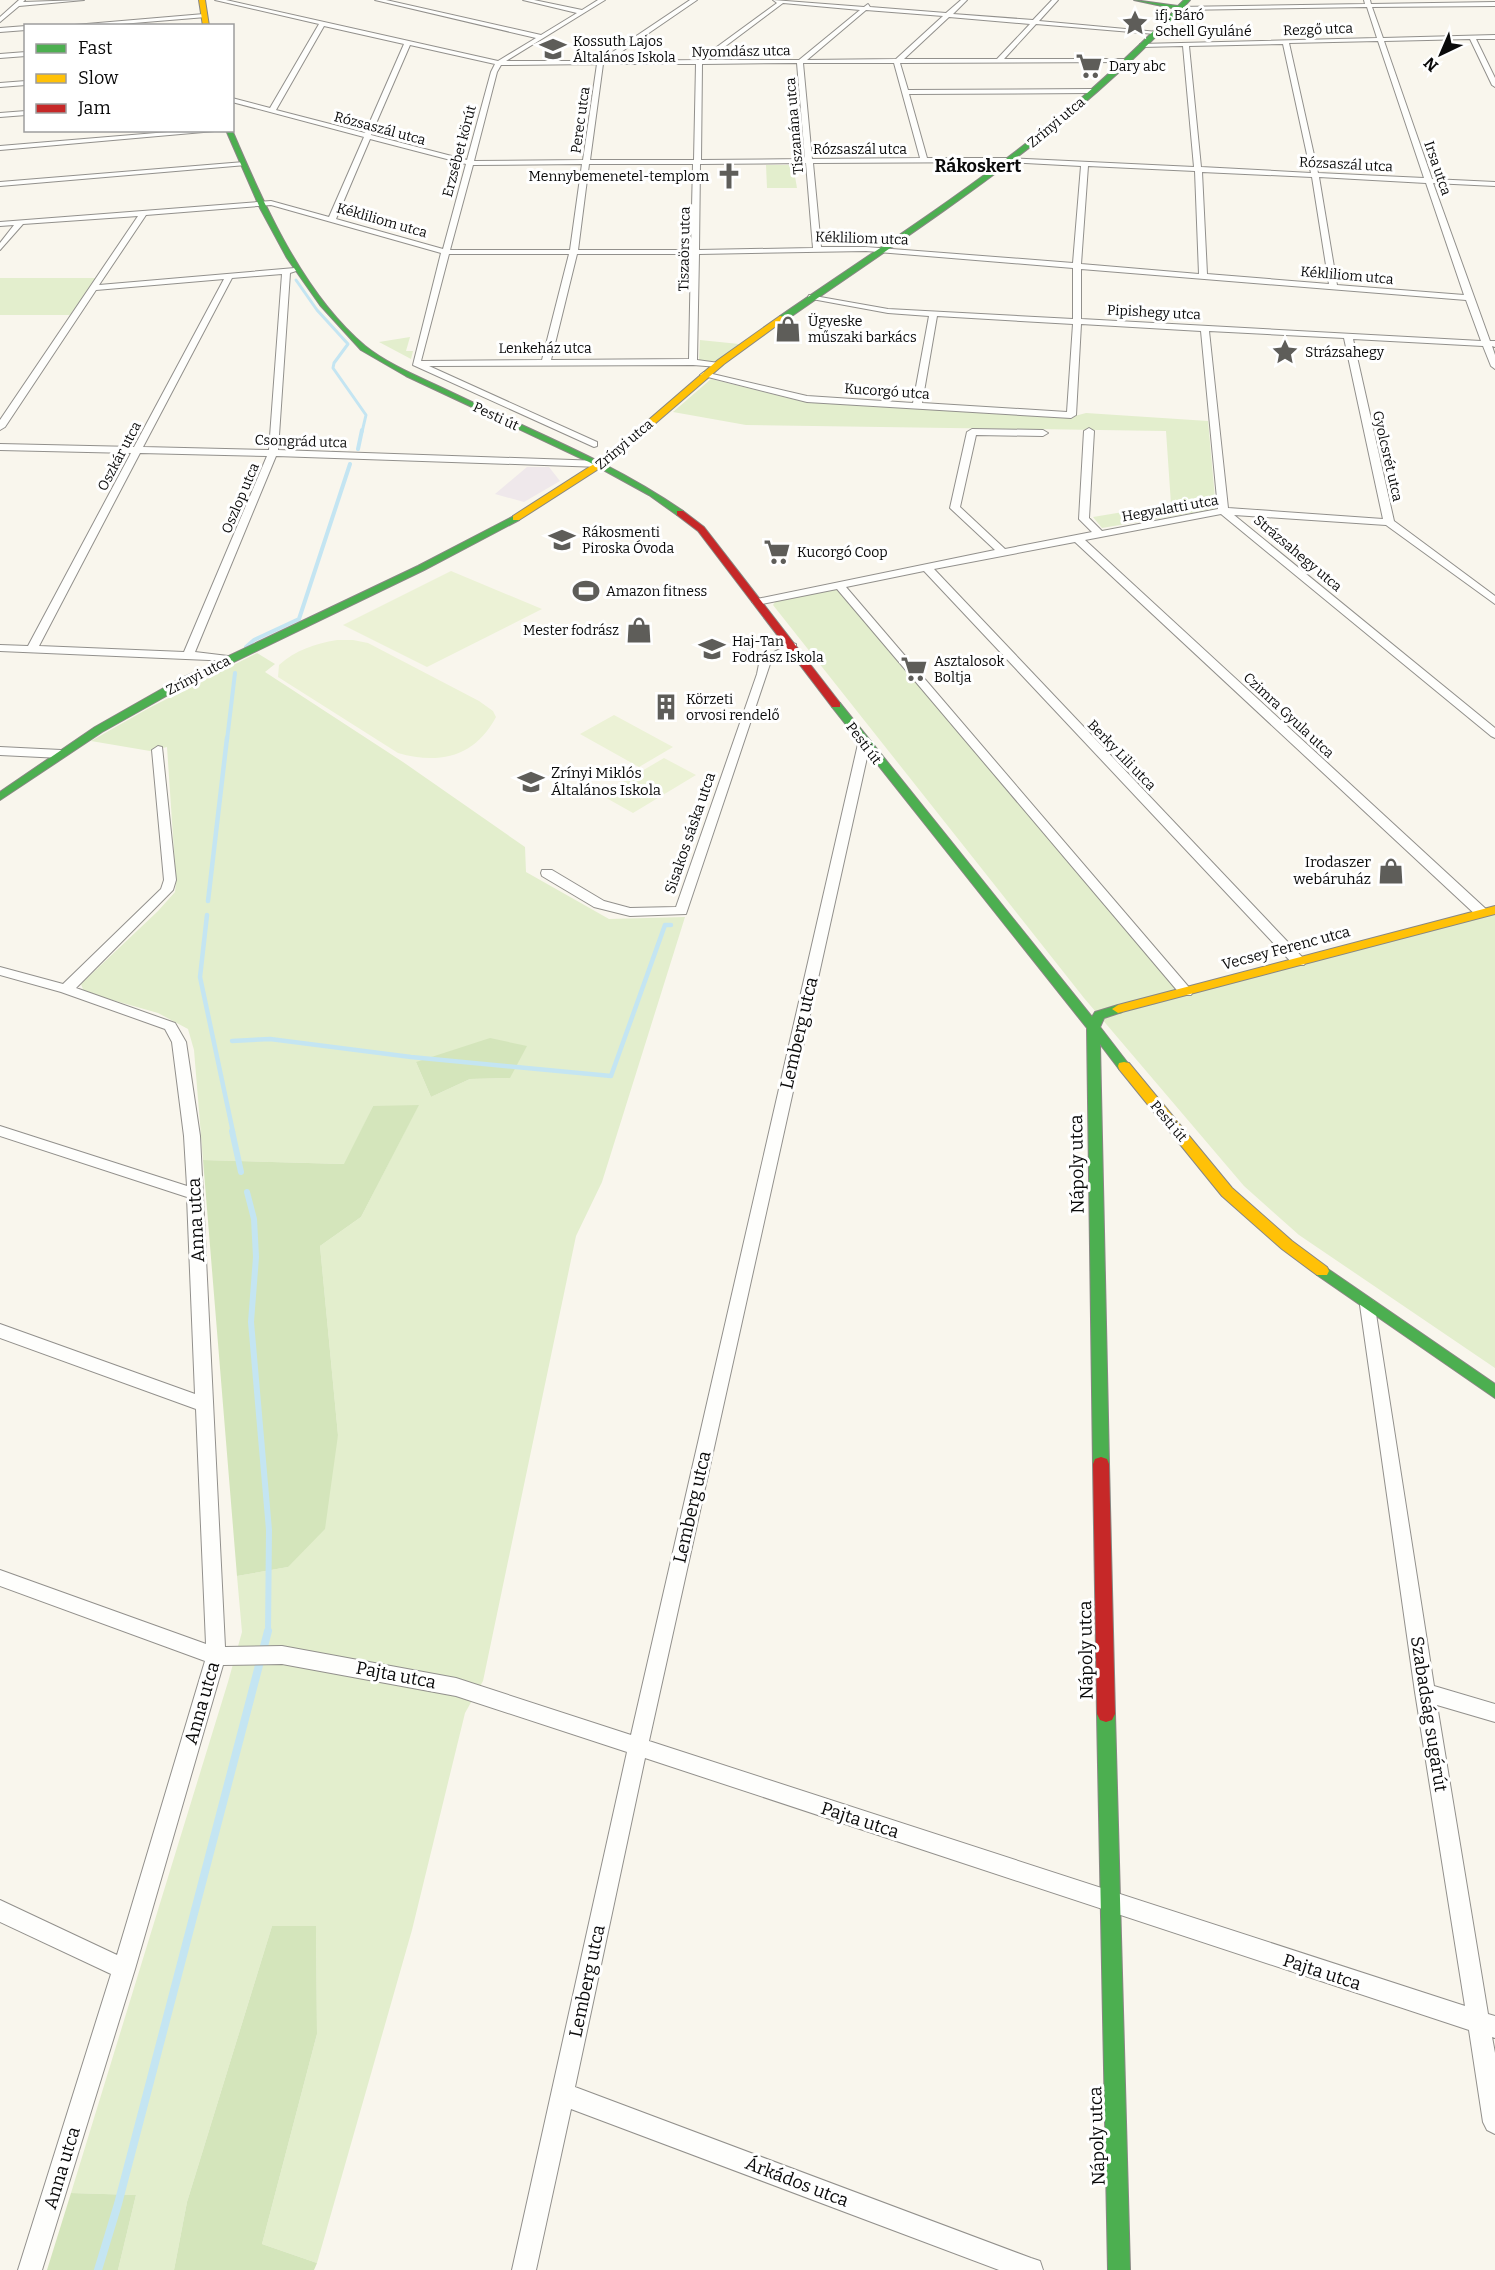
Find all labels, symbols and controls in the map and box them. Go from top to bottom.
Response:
place label: ifj. Báró Schell Gyuláné [1155,7,1252,40]
place icon: ifj. Báró Schell Gyuláné [1120,8,1150,38]
street label: Rezgő utca [1283,20,1354,39]
legend [24,24,234,132]
north arrow [1411,24,1471,84]
place label: Kossuth Lajos Általános Iskola [573,33,676,66]
school or university icon: Kossuth Lajos Általános Iskola [538,34,568,64]
text: Fast [78,37,113,59]
street label: Nyomdász utca [691,42,791,61]
supermarket icon: Dary abc [1074,51,1104,81]
text: N [1420,53,1442,76]
place label: Dary abc [1109,58,1166,75]
text: Slow [78,67,119,89]
street label: Tiszanána utca [782,77,807,175]
street label: Perec utca [567,85,594,155]
street label: Zrínyi utca [1024,93,1089,151]
text: Jam [77,97,111,119]
street label: Erzsébet körút [439,103,480,199]
street label: Rózsaszál utca [332,108,428,149]
street label: Irsa utca [1420,139,1455,198]
street label: Rózsaszál utca [813,141,907,158]
street label: Rózsaszál utca [1299,154,1394,175]
district label: Rákoskert [935,155,1021,177]
church icon: Mennybemenetel-templom [714,161,744,191]
place label: Mennybemenetel-templom [529,168,710,185]
street label: Kékliliom utca [335,199,429,242]
street label: Tiszaörs utca [675,206,694,292]
street label: Kékliliom utca [815,228,909,249]
street label: Kékliliom utca [1300,263,1395,288]
street label: Pipishegy utca [1107,302,1202,323]
place label: Ügyeske műszaki barkács [808,313,917,346]
shop icon: Ügyeske műszaki barkács [773,314,803,344]
place icon: Strázsahegy [1270,337,1300,367]
street label: Lenkeház utca [498,340,592,357]
place label: Strázsahegy [1305,344,1385,361]
street label: Kucorgó utca [844,380,931,403]
street label: Pesti út [470,399,521,434]
street label: Gyolcsrét utca [1369,409,1406,504]
street label: Zrínyi utca [592,415,657,473]
street label: Oszkár utca [94,418,145,494]
street label: Csongrád utca [254,431,348,452]
street label: Oszlop utca [218,460,263,536]
street label: Hegyalatti utca [1120,492,1220,525]
street label: Strázsahegy utca [1250,512,1346,595]
place label: Rákosmenti Piroska Óvoda [582,524,674,557]
school or university icon: Rákosmenti Piroska Óvoda [547,525,577,555]
supermarket icon: Kucorgó Coop [762,537,792,567]
place label: Kucorgó Coop [797,544,888,561]
sports icon: Amazon fitness [571,576,601,606]
place label: Amazon fitness [606,583,707,600]
shop icon: Mester fodrász [624,615,654,645]
place label: Mester fodrász [523,622,619,639]
place label: Haj-Tan Fodrász Iskola [732,633,824,666]
school or university icon: Haj-Tan Fodrász Iskola [697,634,727,664]
street label: Zrínyi utca [163,652,233,699]
place label: Asztalosok Boltja [934,653,1005,686]
supermarket icon: Asztalosok Boltja [899,654,929,684]
street label: Czimra Gyula utca [1240,669,1338,762]
place label: Körzeti orvosi rendelő [686,691,780,724]
building icon: Körzeti orvosi rendelő [651,692,681,722]
street label: Berky Lili utca [1084,717,1160,794]
street label: Pesti út [842,719,885,768]
place label: Zrínyi Miklós Általános Iskola [551,764,661,799]
school or university icon: Zrínyi Miklós Általános Iskola [516,767,546,797]
street label: Sisakos sáska utca [661,770,719,896]
place label: Irodaszer webáruház [1293,853,1371,888]
shop icon: Irodaszer webáruház [1376,856,1406,886]
street label: Vecsey Ferenc utca [1220,922,1352,974]
street label: Lemberg utca [775,975,823,1091]
street label: Pesti út [1147,1097,1191,1145]
street label: Nápoly utca [1065,1114,1089,1214]
street label: Anna utca [183,1177,209,1263]
street label: Lemberg utca [668,1449,716,1565]
street label: Nápoly utca [1074,1600,1098,1700]
street label: Szabadság sugárút [1406,1635,1452,1794]
street label: Pajta utca [354,1656,438,1694]
street label: Anna utca [180,1659,224,1747]
street label: Pajta utca [818,1797,902,1843]
street label: Lemberg utca [564,1923,610,2039]
street label: Pajta utca [1280,1949,1364,1995]
street label: Nápoly utca [1084,2086,1110,2186]
street label: Anna utca [39,2124,85,2212]
street label: Árkádos utca [742,2152,852,2212]

